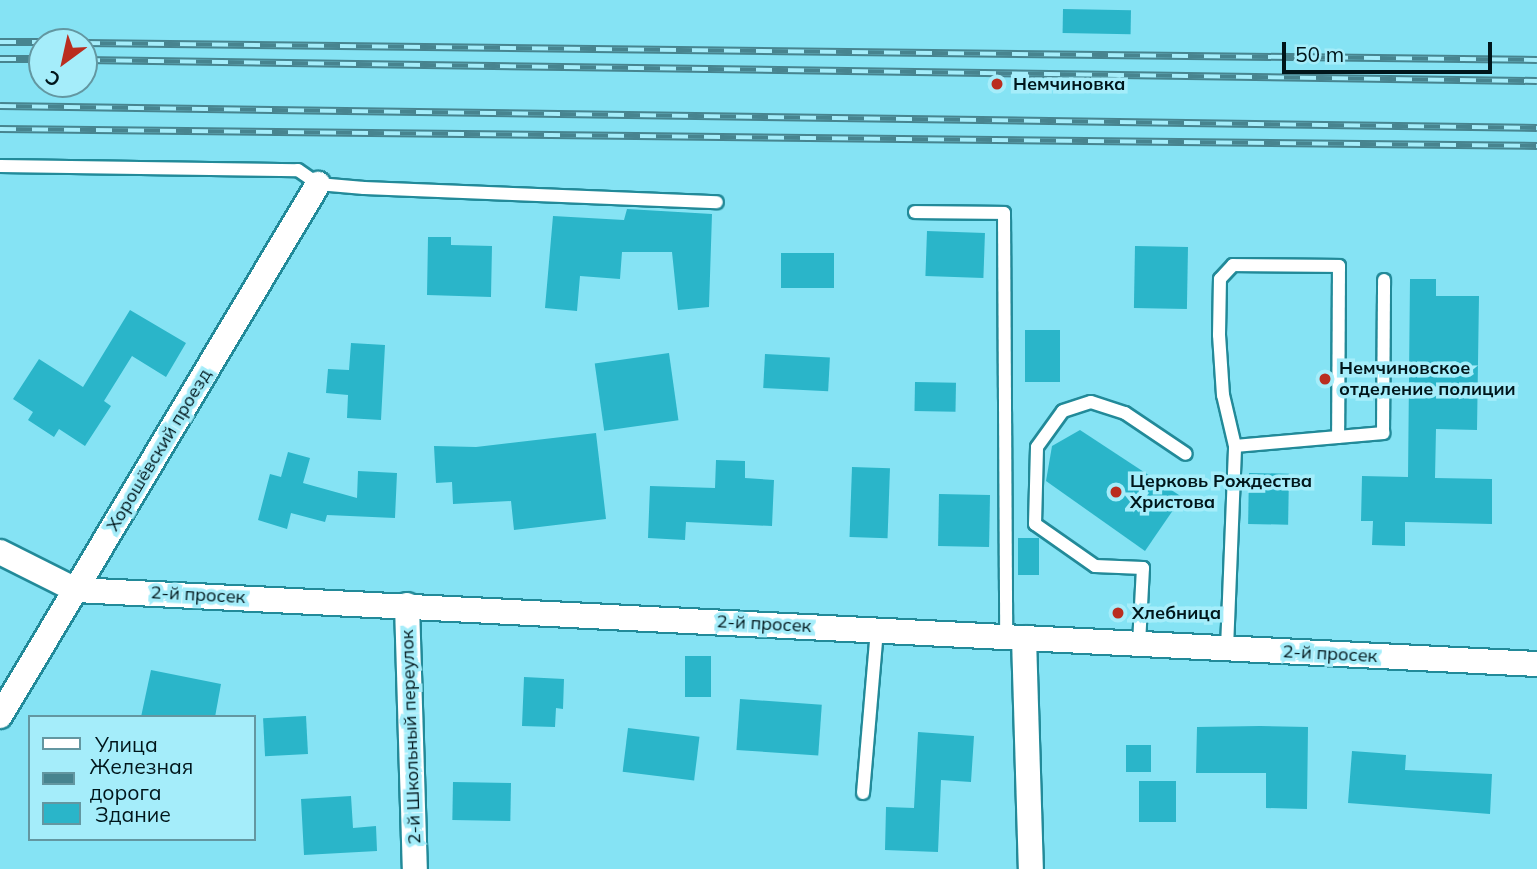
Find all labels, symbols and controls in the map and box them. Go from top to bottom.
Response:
north arrow [28,28,98,98]
scale bar [1285,28,1495,72]
text: 50 m [1295,41,1344,67]
text: С [41,65,65,93]
place label: Немчиновка [1013,73,1125,95]
marker: Немчиновка [987,74,1007,94]
place label: Немчиновское отделение полиции [1339,358,1516,400]
street label: Хорошёвский проезд [102,365,216,535]
marker: Немчиновское отделение полиции [1317,371,1333,387]
place label: Церковь Рождества Христова [1130,471,1312,514]
marker: Церковь Рождества Христова [1108,484,1124,500]
street label: 2-й просек [150,582,246,608]
place label: Хлебница [1132,602,1221,624]
marker: Хлебница [1110,605,1126,621]
street label: 2-й просек [716,611,812,637]
street label: 2-й Школьный переулок [396,629,426,845]
street label: 2-й просек [1282,641,1378,667]
legend [28,715,256,841]
text: Улица [95,731,158,757]
text: Железная дорога [89,753,193,805]
text: Здание [95,801,171,827]

